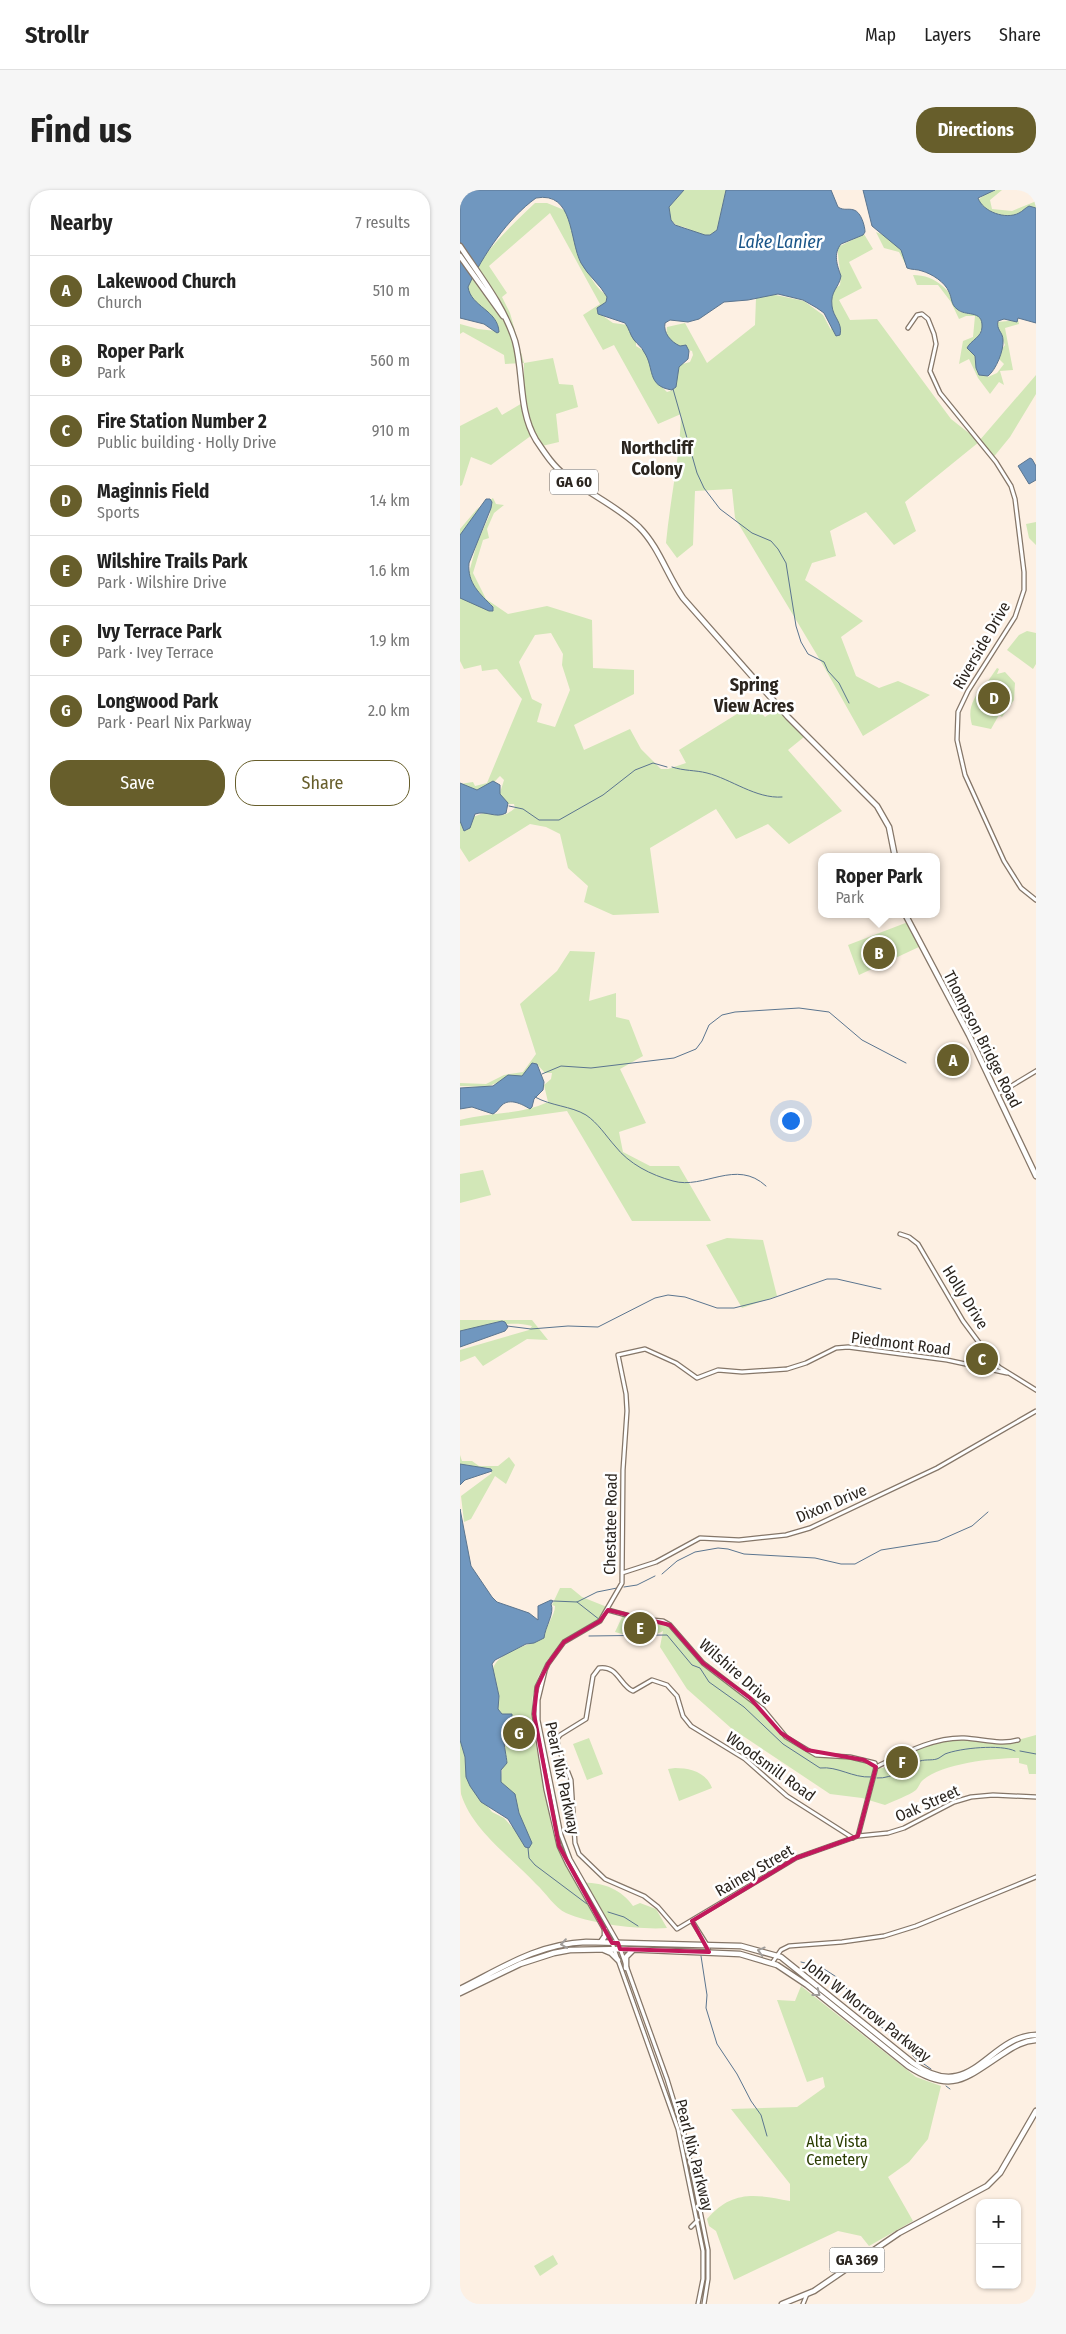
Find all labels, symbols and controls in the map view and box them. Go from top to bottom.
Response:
text: Strollr [25,21,89,49]
text: Map [865,24,896,46]
text: Layers [924,24,971,46]
text: Share [999,24,1041,46]
button: Directions [916,107,1036,153]
text: Find us [30,109,132,151]
text: Nearby [50,210,112,236]
text: 7 results [355,213,410,232]
water label: Lake Lanier [738,231,823,253]
text: Lakewood Church [97,270,236,293]
text: A [62,281,70,300]
text: 510 m [373,281,410,300]
text: Church [97,293,142,312]
text: Roper Park [97,340,184,363]
text: B [62,351,70,370]
text: 560 m [370,351,410,370]
text: Park [97,363,125,382]
text: Fire Station Number 2 [97,410,267,433]
text: C [62,421,70,440]
text: 910 m [372,421,410,440]
text: Public building · Holly Drive [97,433,276,452]
district label: Northcliff Colony [621,437,695,480]
road number: GA 60 [550,470,598,494]
text: Maginnis Field [97,480,209,503]
text: D [61,491,71,510]
text: 1.4 km [370,491,410,510]
text: Sports [97,503,140,522]
text: Wilshire Trails Park [97,550,247,573]
text: E [62,561,70,580]
text: 1.6 km [369,561,410,580]
text: Park · Wilshire Drive [97,573,227,592]
street label: Riverside Drive [949,598,1014,692]
text: Ivy Terrace Park [97,620,222,643]
text: F [62,631,70,650]
text: 1.9 km [369,631,410,650]
text: Park · Ivey Terrace [97,643,214,662]
district label: Spring View Acres [713,674,794,717]
pin: D [978,679,1010,717]
text: Longwood Park [97,690,218,713]
text: G [61,701,71,720]
text: 2.0 km [368,701,410,720]
text: Park · Pearl Nix Parkway [97,713,251,732]
button: Save [50,760,225,806]
button: Share [235,760,410,806]
popup [818,853,940,918]
text: Roper Park [836,865,922,888]
text: Park [836,888,864,907]
pin: B [863,934,895,972]
street label: Thompson Bridge Road [940,967,1025,1111]
pin: A [937,1041,969,1079]
your location [778,1108,804,1134]
street label: Holly Drive [939,1262,993,1333]
street label: Piedmont Road [850,1328,952,1359]
pin: C [966,1340,998,1378]
street label: Chestatee Road [600,1473,621,1575]
street label: Dixon Drive [793,1480,869,1527]
pin: E [624,1609,656,1647]
street label: Wilshire Drive [695,1635,776,1708]
pin: G [503,1714,535,1752]
street label: Pearl Nix Parkway [541,1720,584,1837]
street label: Woodsmill Road [722,1728,819,1805]
pin: F [886,1743,918,1781]
street label: Oak Street [892,1781,963,1826]
street label: Rainey Street [712,1840,797,1900]
one-way arrow [559,1938,567,1949]
one-way arrow [757,1946,766,1956]
street label: John W Morrow Parkway [800,1955,936,2066]
one-way arrow [811,1987,820,1995]
street label: Pearl Nix Parkway [671,2097,718,2214]
park label: Alta Vista Cemetery [806,2132,869,2169]
map controls [976,2199,1021,2289]
button: + [976,2199,1021,2244]
button: − [976,2244,1021,2289]
road number: GA 369 [830,2248,884,2272]

